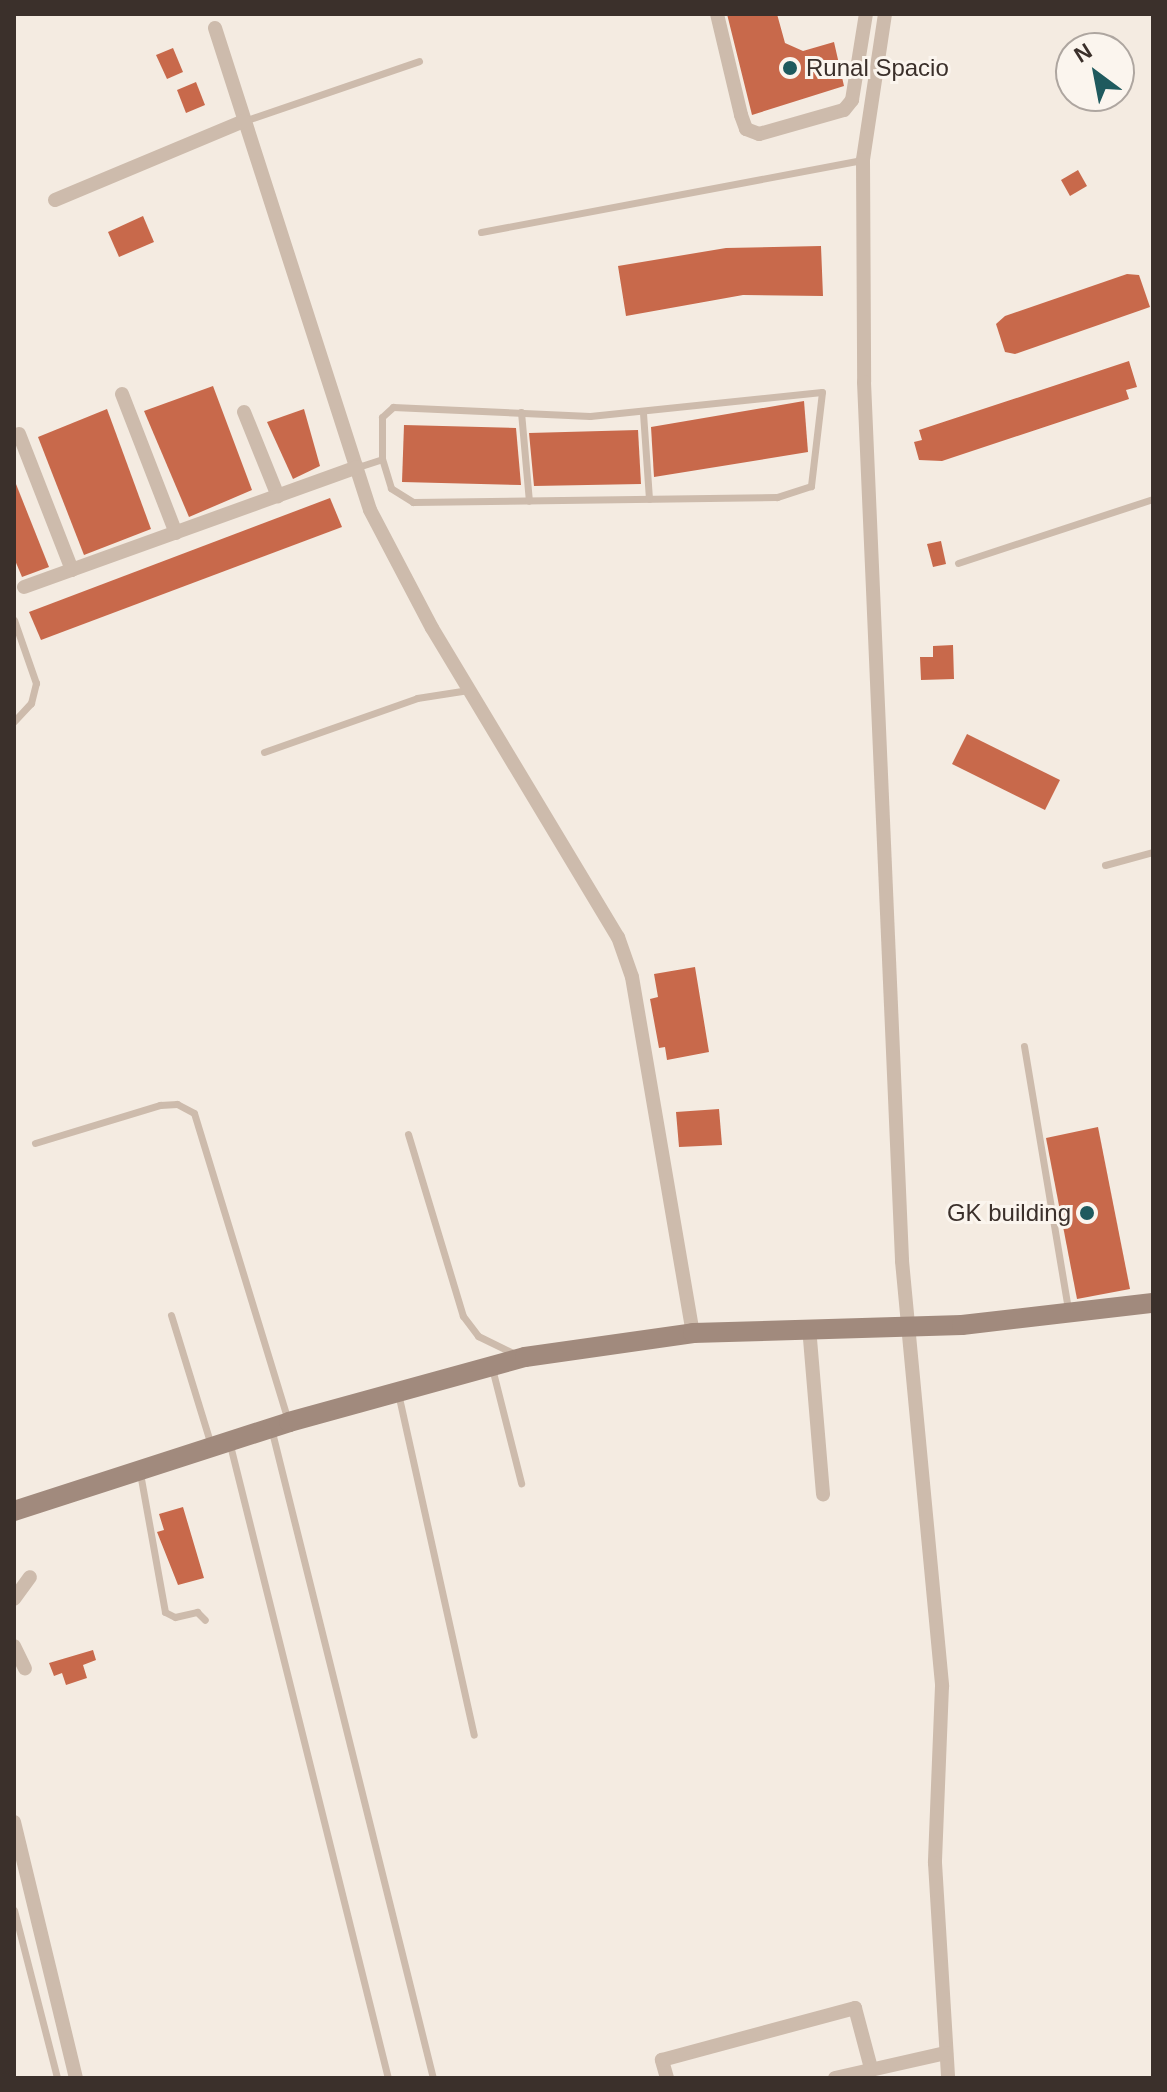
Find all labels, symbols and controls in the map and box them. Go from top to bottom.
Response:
north arrow [1055,32,1135,112]
text: N [1070,38,1096,68]
place label: Runal Spacio [806,54,949,82]
marker: Runal Spacio [781,59,799,77]
place label: GK building [947,1199,1071,1227]
marker: GK building [1078,1204,1096,1222]

